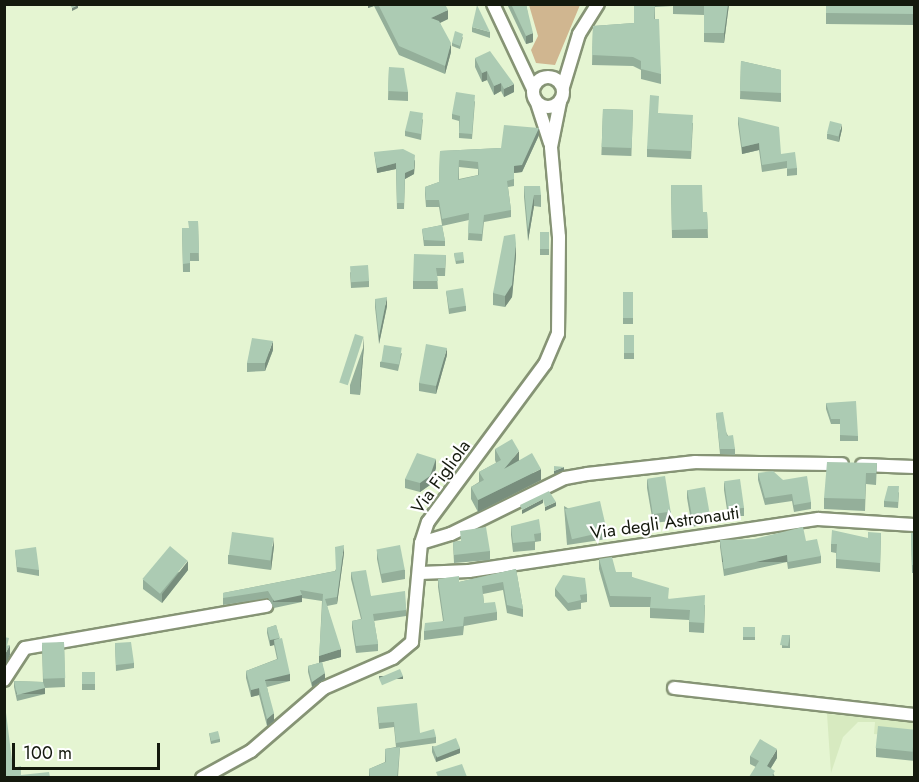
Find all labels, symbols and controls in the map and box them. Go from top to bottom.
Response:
street label: Via Figliola [407,436,475,518]
street label: Via degli Astronauti [589,502,741,544]
scale bar [15,731,164,769]
text: 100 m [23,740,72,766]

